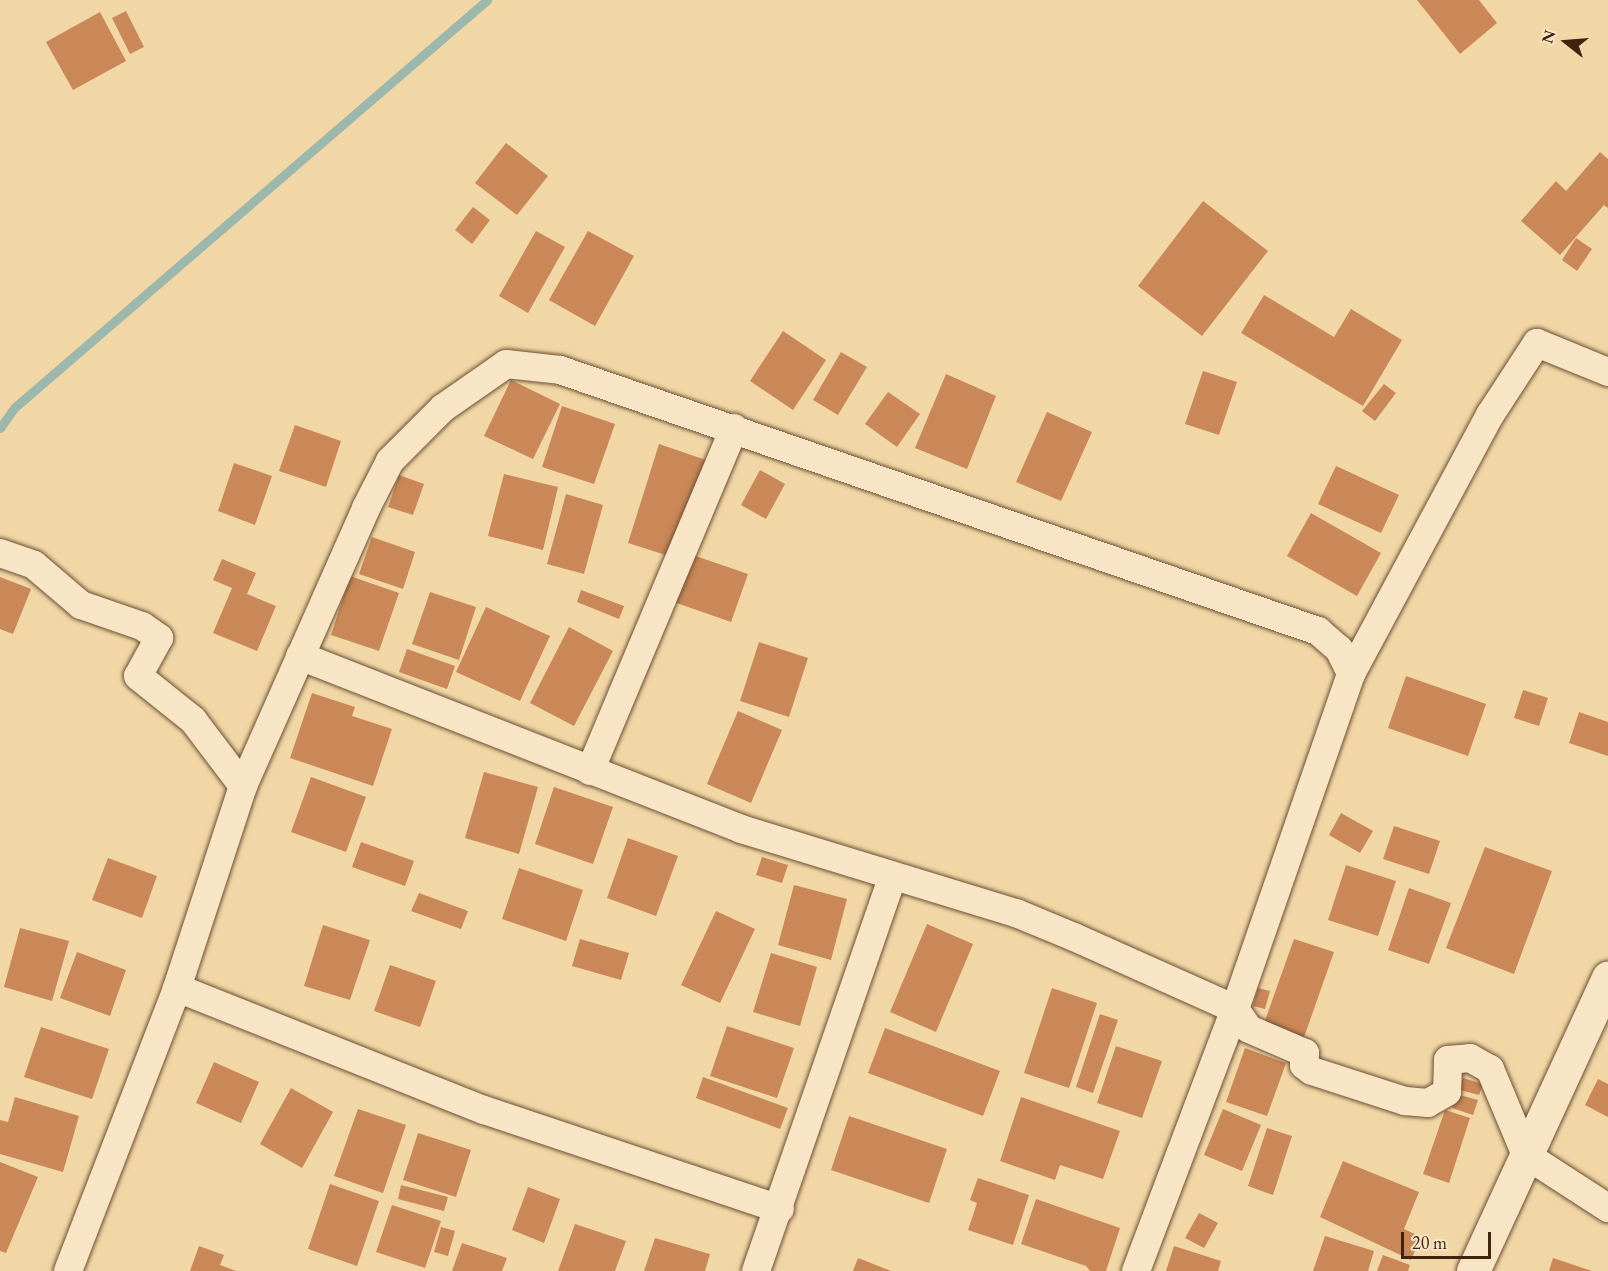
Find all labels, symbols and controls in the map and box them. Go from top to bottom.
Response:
north arrow [1536,12,1596,72]
text: N [1536,27,1560,46]
scale bar [1404,1220,1494,1258]
text: 20 m [1412,1231,1447,1254]

